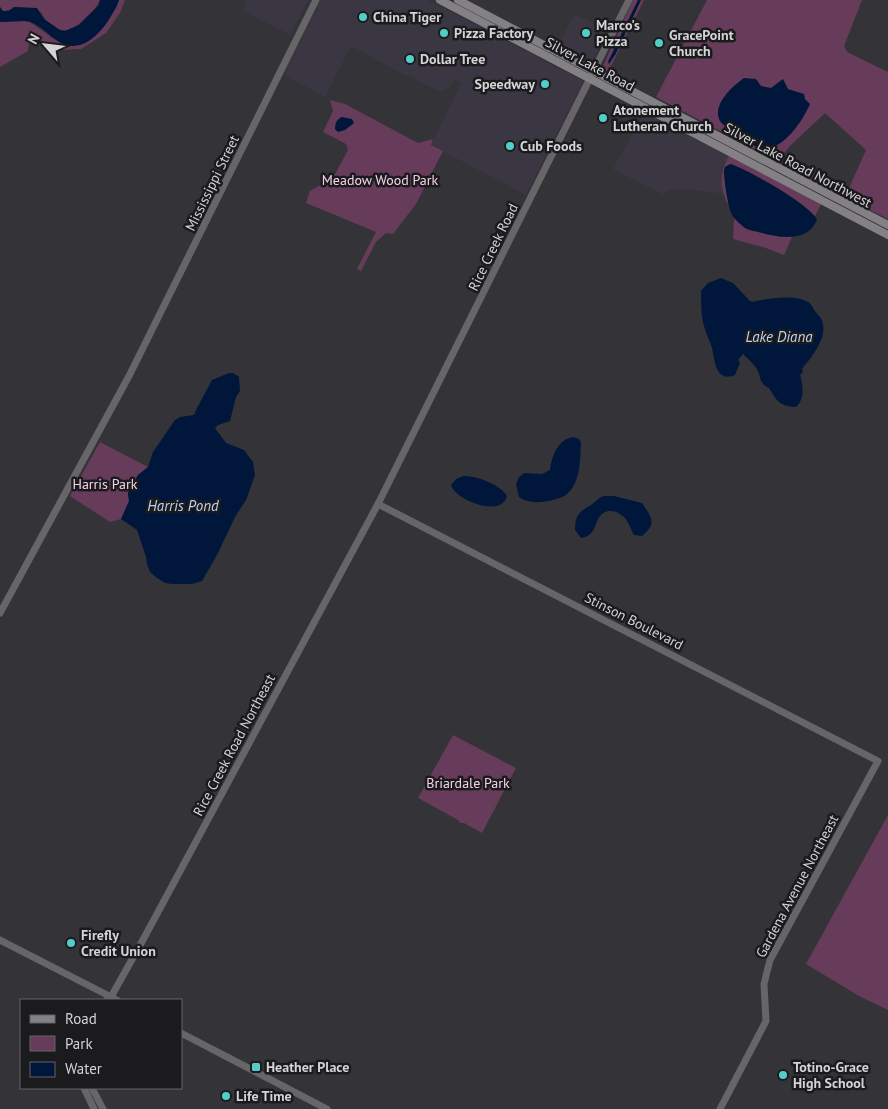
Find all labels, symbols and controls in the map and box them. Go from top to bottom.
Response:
place label: China Tiger [373,8,441,26]
marker: China Tiger [357,11,369,23]
place label: Marco's Pizza [596,16,640,50]
north arrow [20,20,70,70]
place label: Pizza Factory [454,24,533,42]
place label: GracePoint Church [669,26,734,60]
marker: Pizza Factory [438,27,450,39]
marker: Marco's Pizza [580,27,592,39]
text: N [23,31,44,47]
street label: Silver Lake Road [542,33,638,95]
marker: GracePoint Church [653,37,665,49]
place label: Dollar Tree [420,50,485,68]
marker: Dollar Tree [404,53,416,65]
place label: Speedway [475,75,535,93]
marker: Speedway [539,78,551,90]
place label: Atonement Lutheran Church [613,101,712,135]
marker: Atonement Lutheran Church [597,112,609,124]
street label: Silver Lake Road Northwest [721,118,875,212]
street label: Mississippi Street [181,132,243,234]
place label: Cub Foods [520,137,582,155]
marker: Cub Foods [504,140,516,152]
park label: Meadow Wood Park [322,171,439,189]
street label: Rice Creek Road [464,200,522,294]
water label: Lake Diana [745,327,813,346]
park label: Harris Park [72,475,138,493]
water label: Harris Pond [147,496,219,515]
street label: Stinson Boulevard [582,588,686,654]
street label: Rice Creek Road Northeast [189,671,279,819]
park label: Briardale Park [426,774,510,792]
street label: Gardena Avenue Northeast [752,811,842,961]
place label: Firefly Credit Union [81,926,156,960]
marker: Firefly Credit Union [65,937,77,949]
legend [20,999,182,1089]
text: Road [65,1009,97,1028]
text: Park [65,1034,93,1053]
place label: Heather Place [266,1058,349,1076]
place label: Totino-Grace High School [793,1058,869,1092]
text: Water [65,1059,102,1078]
marker: Heather Place [250,1061,262,1073]
marker: Totino-Grace High School [777,1069,789,1081]
place label: Life Time [236,1087,292,1105]
marker: Life Time [220,1090,232,1102]

